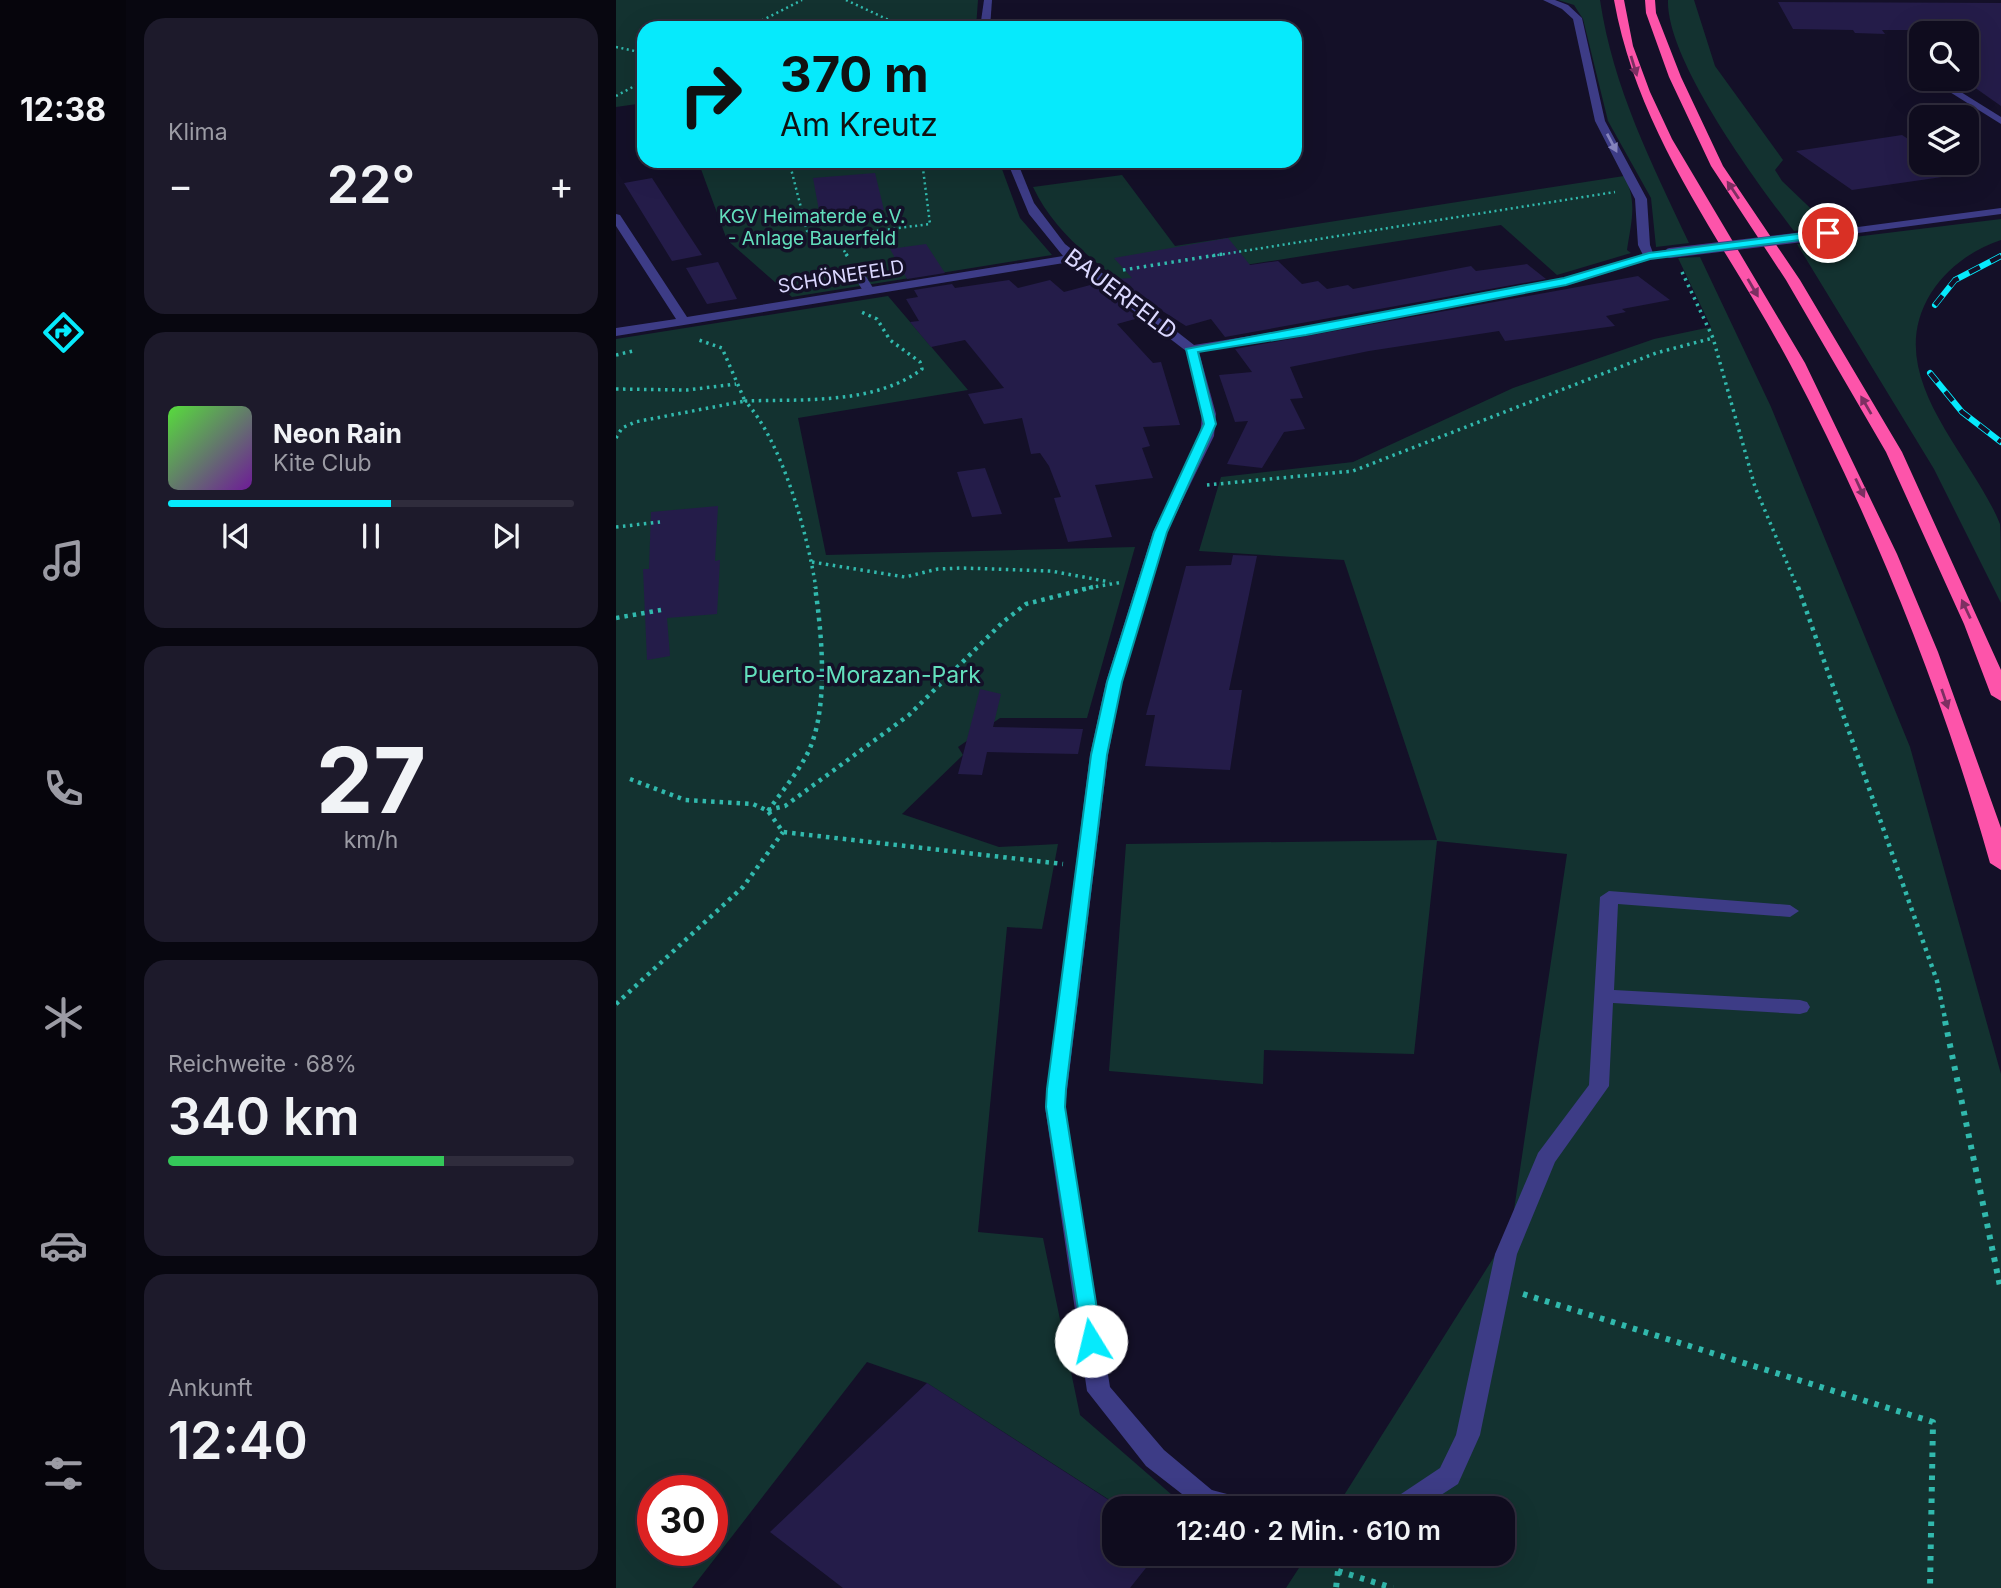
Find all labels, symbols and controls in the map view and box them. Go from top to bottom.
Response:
map controls [1909,21,1979,175]
button: search [1909,21,1979,91]
text: 370 m [780,45,929,104]
icon: right [665,49,756,140]
one-way arrow [1629,56,1639,77]
text: 12:38 [20,90,106,129]
text: Am Kreutz [780,105,938,144]
button: layers [1909,105,1979,175]
text: Klima [168,118,228,146]
one-way arrow [1606,133,1617,153]
text: 22° [327,153,415,216]
text: − [168,162,193,208]
text: + [549,162,574,208]
one-way arrow [1727,181,1740,200]
pin [1798,203,1858,263]
park label: KGV Heimaterde e.V. - Anlage Bauerfeld [719,205,905,250]
icon: arrive [1809,214,1847,252]
street label: BAUERFELD [1059,243,1183,345]
street label: SCHÖNEFELD [776,255,906,298]
one-way arrow [1747,278,1759,297]
icon: directions [39,308,88,357]
one-way arrow [1860,395,1872,414]
text: Neon Rain [273,418,402,449]
text: Kite Club [273,449,372,477]
one-way arrow [1854,478,1866,498]
icon: previous [217,517,255,555]
icon: pause [352,517,390,555]
icon: next [487,517,525,555]
icon: music [39,536,88,585]
one-way arrow [1960,599,1972,619]
park label: Puerto-Morazan-Park [743,661,981,689]
one-way arrow [1941,689,1951,710]
text: 27 [316,725,426,835]
icon: phone [39,764,88,813]
text: km/h [344,826,398,854]
icon: climate [39,993,88,1042]
text: Reichweite · 68% [168,1050,357,1078]
text: 340 km [168,1085,360,1148]
icon: car [39,1221,88,1270]
position arrow [1054,1304,1128,1378]
text: Ankunft [168,1374,253,1402]
text: 12:40 [168,1409,308,1472]
icon: filters [39,1449,88,1498]
speed limit sign: 30 [637,1475,728,1566]
text: 12:40 · 2 Min. · 610 m [1176,1515,1441,1546]

